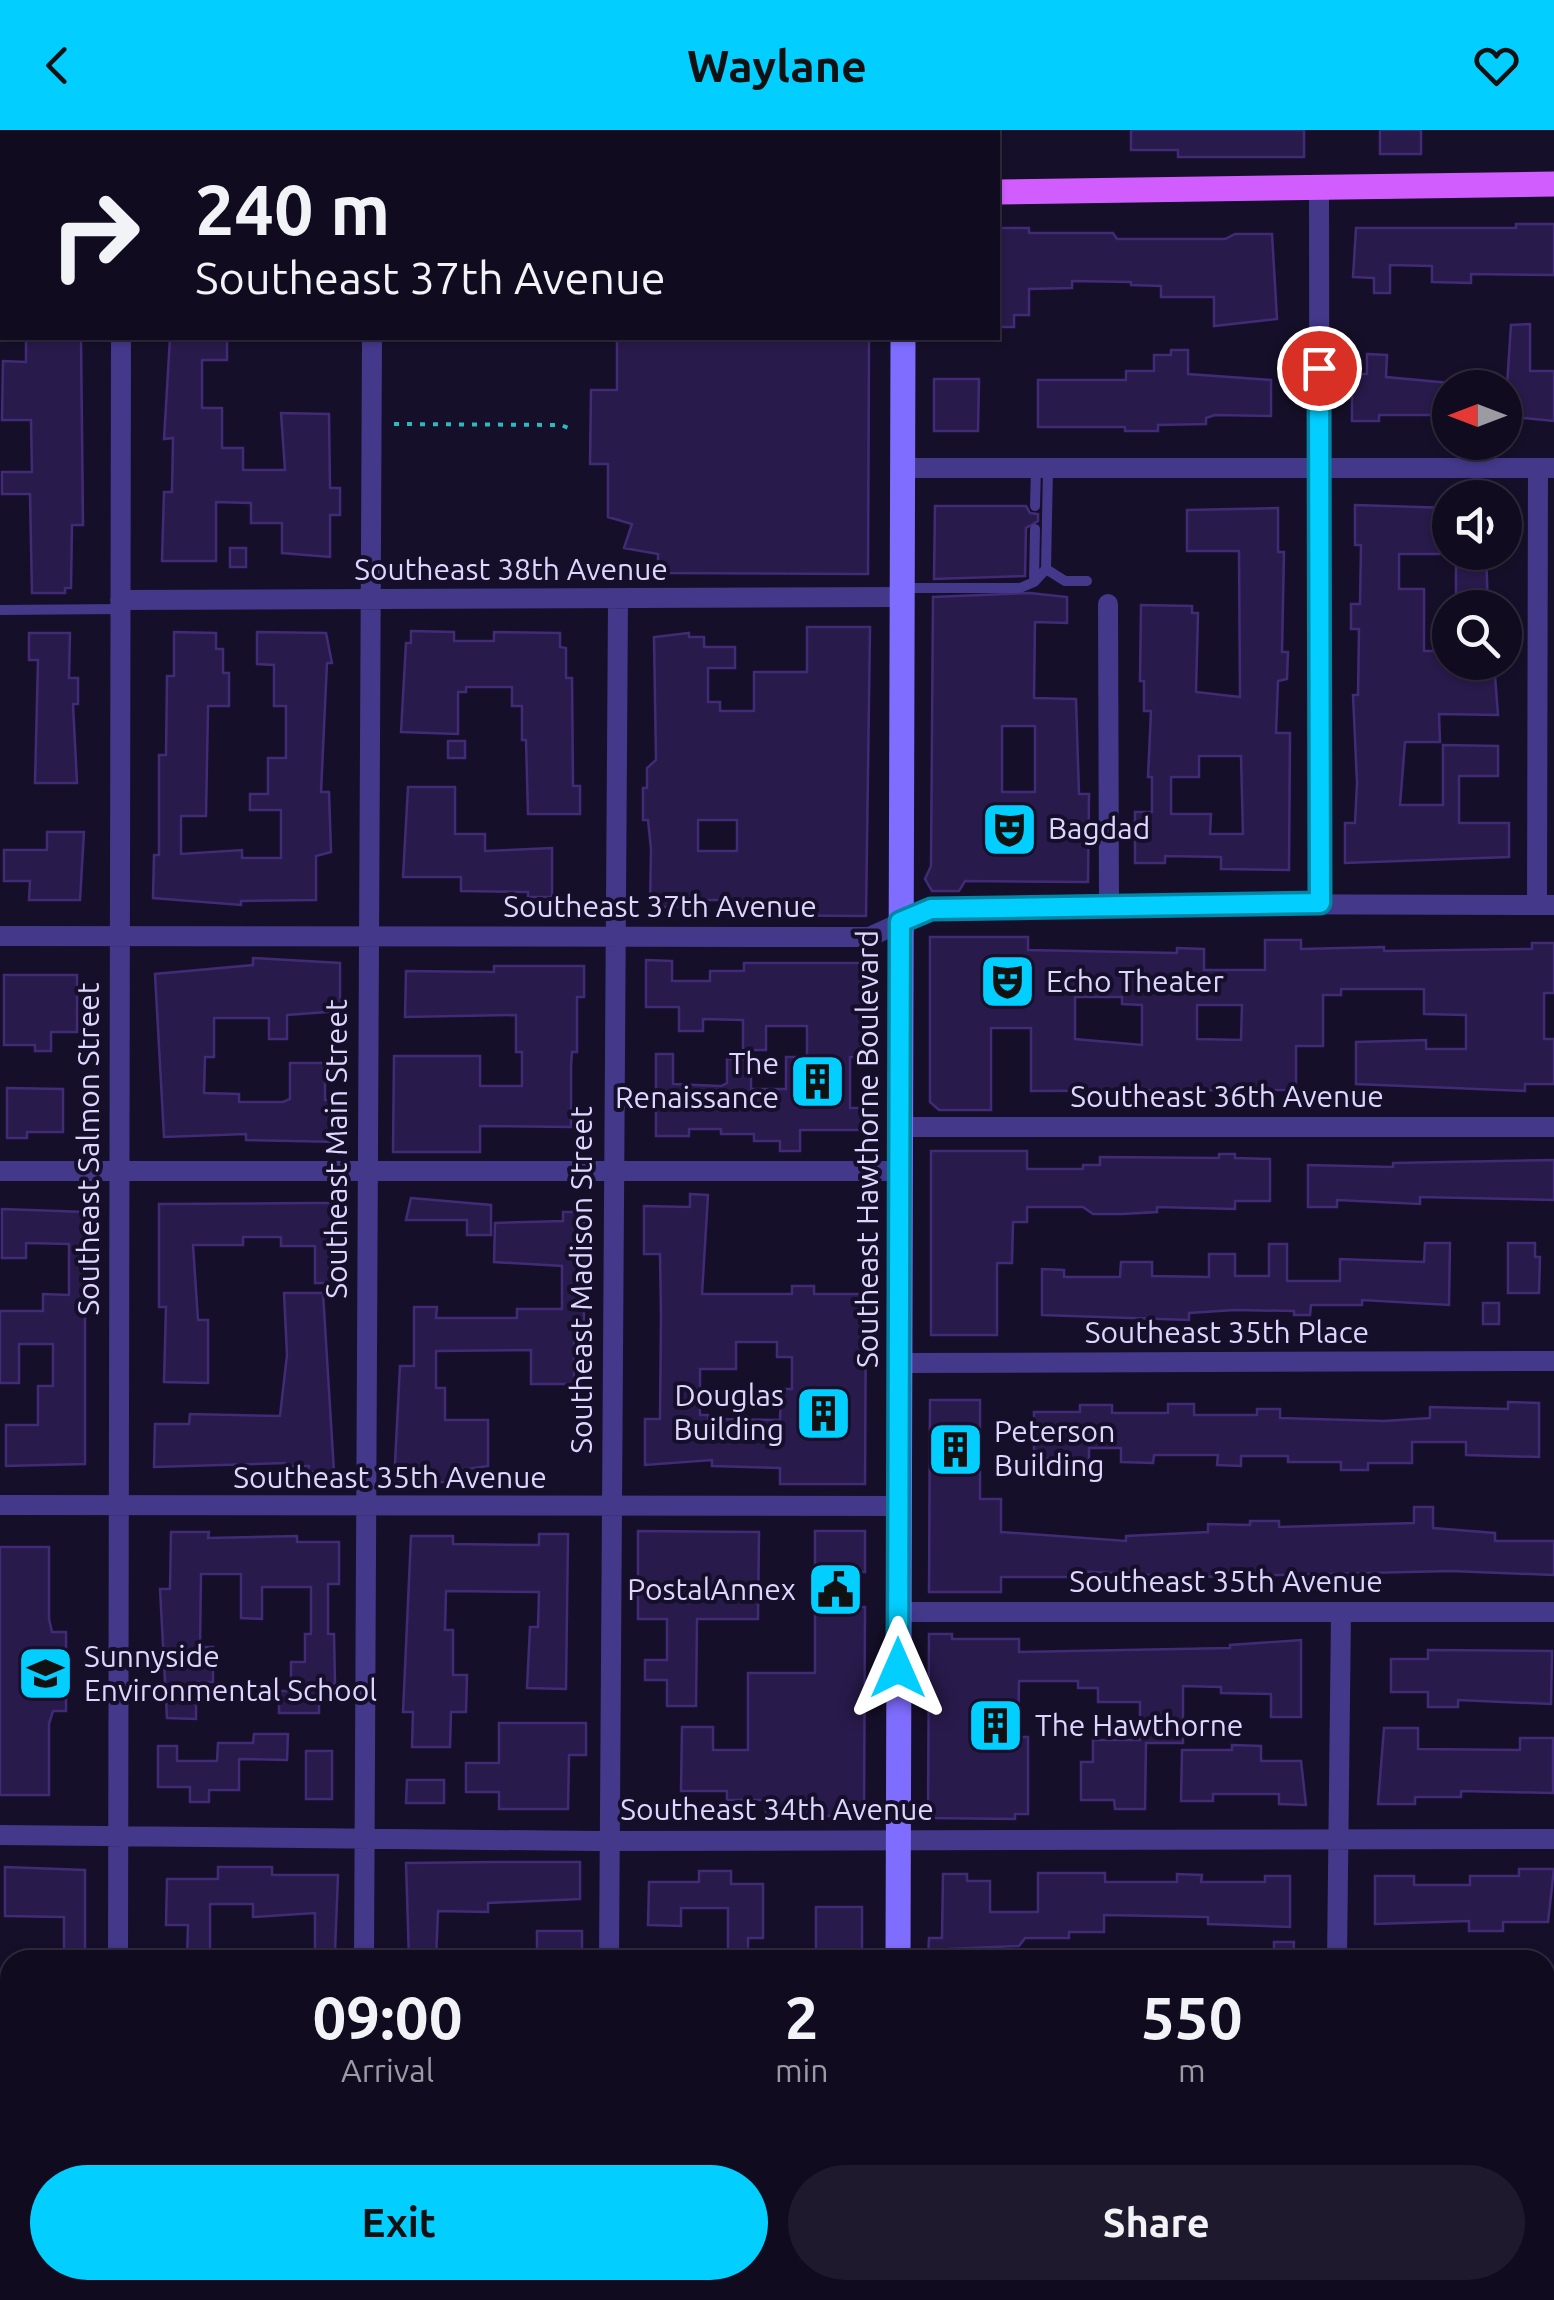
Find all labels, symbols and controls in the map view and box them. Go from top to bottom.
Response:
icon: back [30,38,85,93]
icon: heart [1469,38,1524,93]
text: Waylane [687,40,867,91]
icon: right [30,170,160,300]
text: 240 m [195,170,390,248]
text: Southeast 37th Avenue [195,252,666,303]
pin [1277,326,1362,411]
icon: arrive [1292,341,1347,396]
north arrow [1432,370,1522,460]
map controls [1432,370,1522,680]
button: sound [1432,480,1522,570]
street label: Southeast 38th Avenue [354,552,668,586]
button: search [1432,590,1522,680]
theatre icon: Bagdad [979,799,1039,859]
place label: Bagdad [1048,811,1150,845]
street label: Southeast 37th Avenue [503,889,817,923]
street label: Southeast Hawthorne Boulevard [850,930,884,1368]
theatre icon: Echo Theater [977,952,1037,1012]
place label: Echo Theater [1046,964,1224,998]
street label: Southeast Salmon Street [71,982,105,1316]
street label: Southeast Main Street [319,999,353,1299]
place label: The Renaissance [615,1046,779,1114]
building icon: The Renaissance [788,1051,848,1111]
street label: Southeast 36th Avenue [1070,1079,1384,1113]
street label: Southeast Madison Street [564,1106,598,1454]
street label: Southeast 35th Place [1085,1315,1369,1349]
place label: Douglas Building [673,1378,784,1446]
building icon: Douglas Building [793,1383,853,1443]
place label: Peterson Building [994,1414,1115,1482]
building icon: Peterson Building [925,1419,985,1479]
street label: Southeast 35th Avenue [233,1460,547,1494]
public building icon: PostalAnnex [805,1560,865,1620]
street label: Southeast 35th Avenue [1069,1564,1383,1598]
place label: PostalAnnex [627,1572,796,1606]
position arrow [846,1616,950,1720]
place label: Sunnyside Environmental School [84,1639,377,1707]
school or university icon: Sunnyside Environmental School [15,1644,75,1704]
building icon: The Hawthorne [966,1696,1026,1756]
place label: The Hawthorne [1035,1708,1243,1742]
street label: Southeast 34th Avenue [620,1792,934,1826]
text: 09:00 [312,1983,463,2050]
text: 2 [785,1983,819,2050]
text: 550 [1141,1983,1243,2050]
text: Arrival [341,2052,434,2088]
text: min [775,2052,829,2088]
text: m [1178,2052,1206,2088]
button: Exit [30,2165,768,2280]
button: Share [788,2165,1525,2280]

